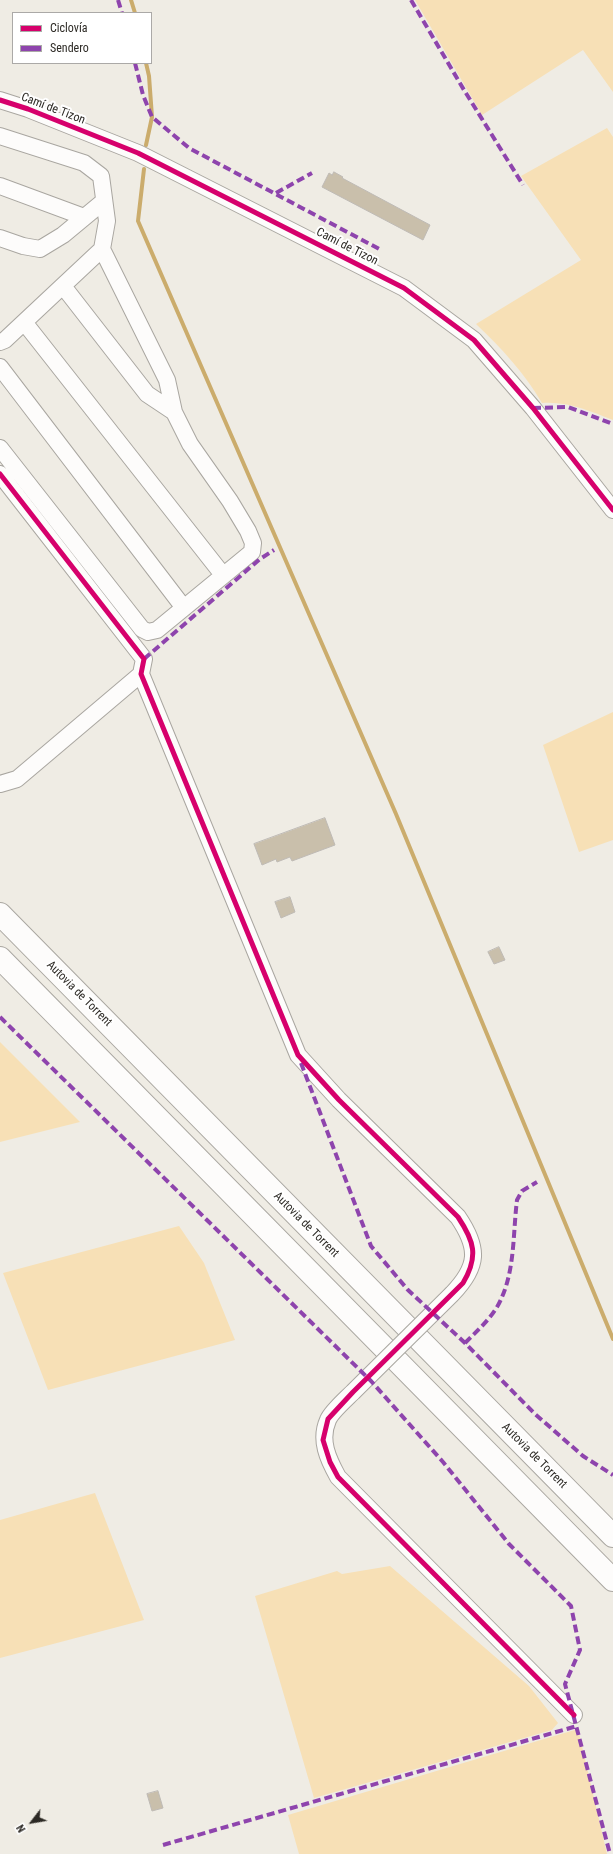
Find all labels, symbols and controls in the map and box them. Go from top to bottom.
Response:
legend [12,12,152,64]
text: Ciclovía [50,21,88,35]
text: Sendero [50,41,89,55]
street label: Camí de Tizon [19,90,87,128]
street label: Camí de Tizon [314,225,380,269]
street label: Autovia de Torrent [43,958,115,1030]
street label: Autovia de Torrent [270,1189,342,1261]
street label: Autovia de Torrent [498,1420,570,1492]
north arrow [12,1802,52,1842]
text: N [14,1822,29,1835]

